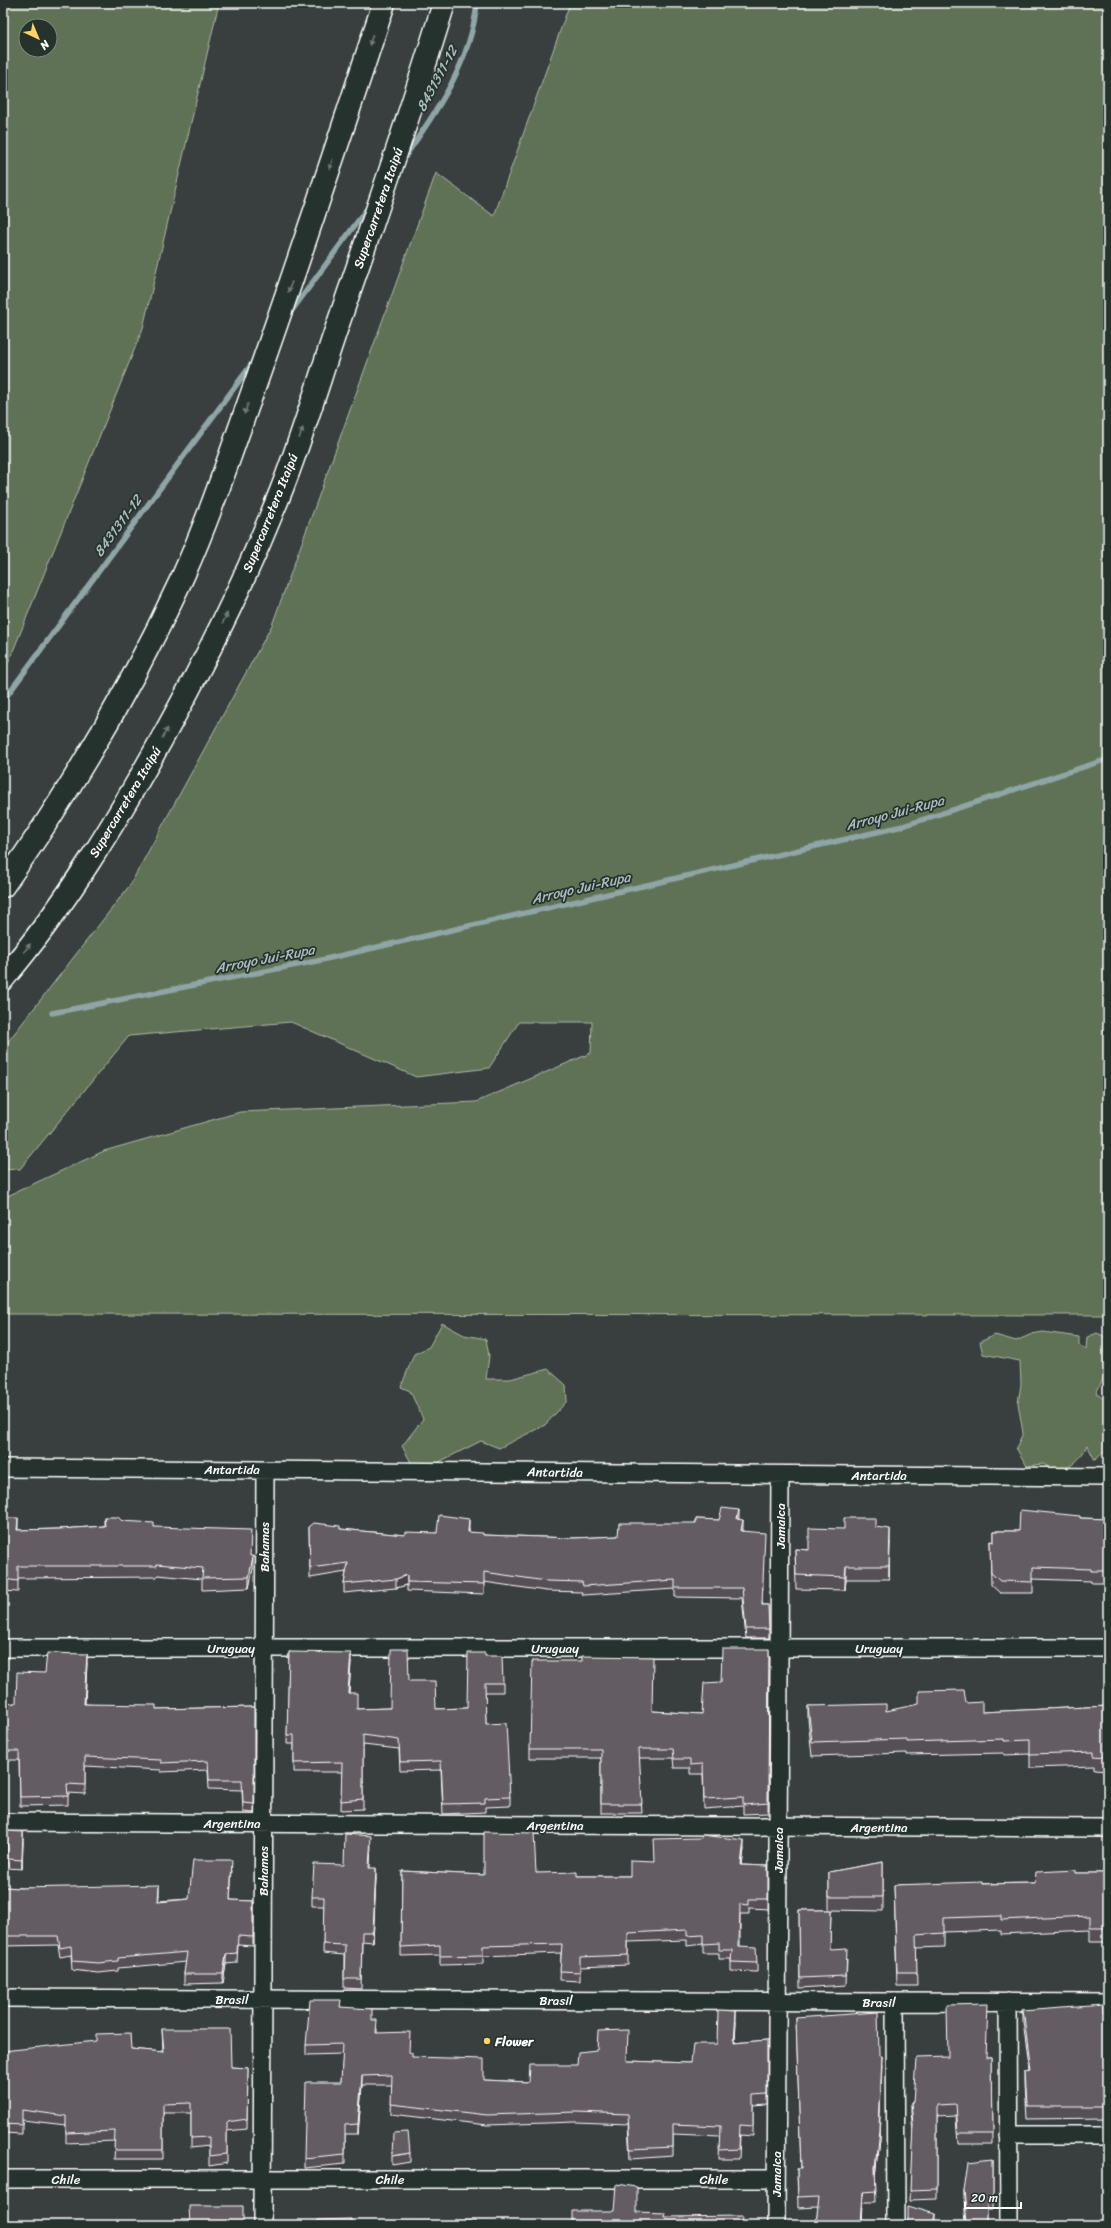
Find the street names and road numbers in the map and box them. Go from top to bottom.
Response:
street label: Supercarretera Itaipú [347,145,409,271]
street label: Supercarretera Itaipú [236,450,304,576]
street label: Supercarretera Itaipú [83,742,167,862]
street label: Antartida [203,1458,260,1481]
street label: Antartida [526,1460,584,1484]
street label: Antartida [850,1464,907,1487]
street label: Jamaica [769,1503,792,1550]
street label: Bahamas [253,1521,276,1572]
street label: Uruguay [207,1637,255,1660]
street label: Uruguay [531,1637,579,1660]
street label: Uruguay [855,1637,903,1660]
street label: Argentina [203,1812,261,1835]
street label: Argentina [526,1814,584,1837]
street label: Argentina [850,1816,908,1839]
street label: Jamaica [767,1827,790,1874]
street label: Bahamas [252,1845,275,1896]
street label: Brasil [215,1988,249,2011]
street label: Brasil [539,1989,573,2012]
street label: Brasil [862,1991,896,2014]
street label: Jamaica [765,2151,788,2198]
street label: Chile [52,2168,81,2191]
street label: Chile [376,2168,405,2191]
street label: Chile [700,2168,729,2191]

